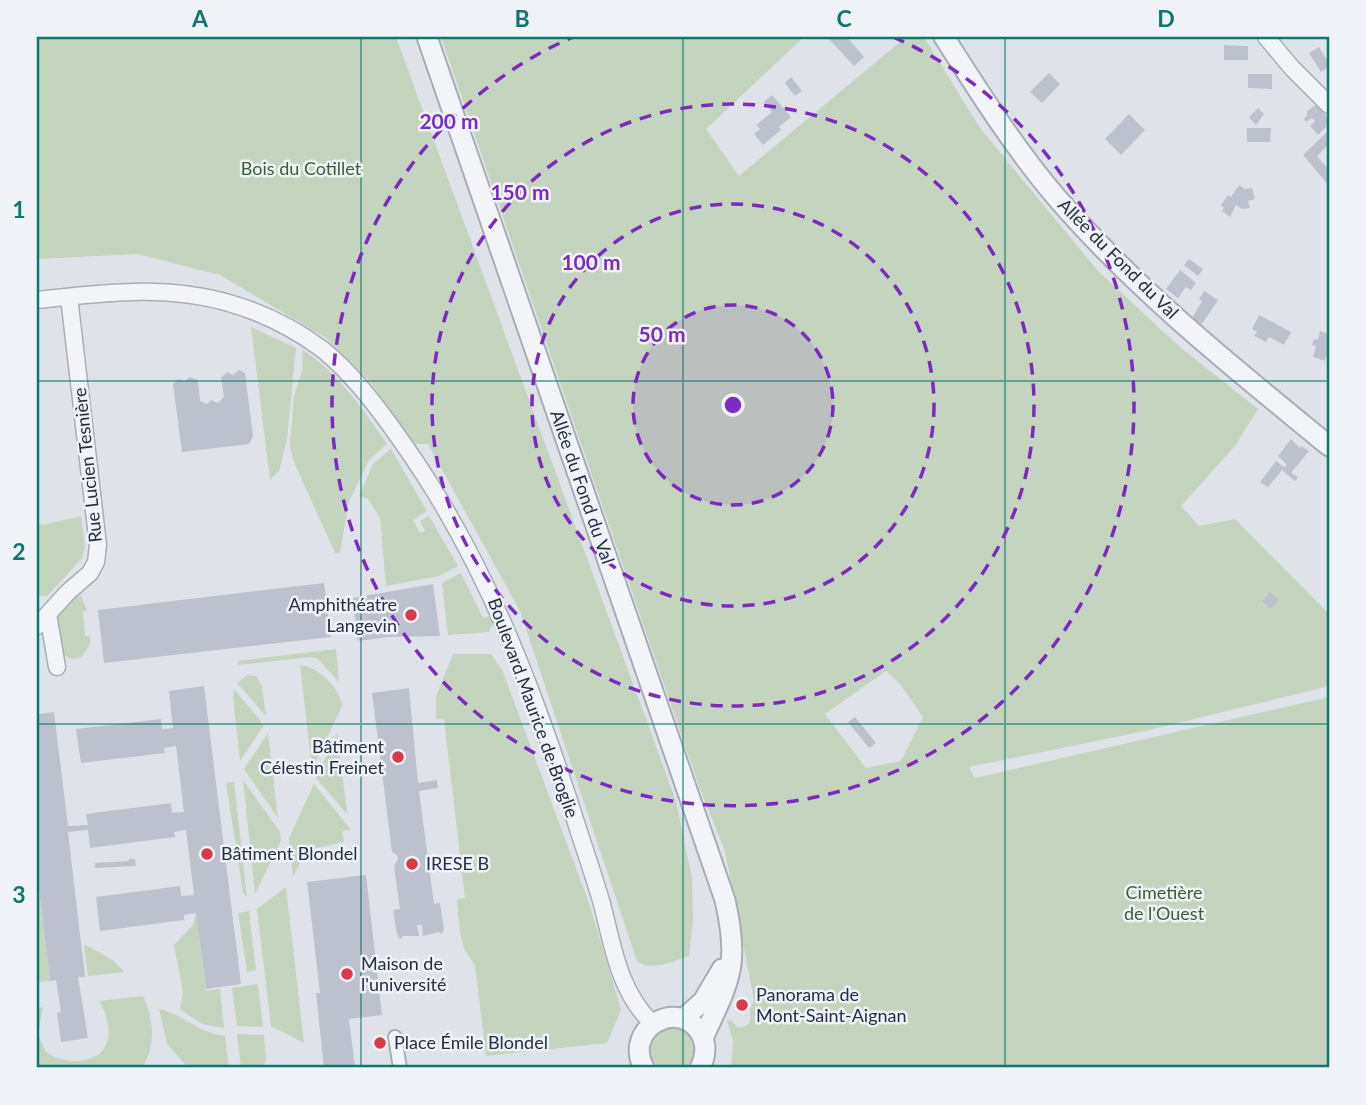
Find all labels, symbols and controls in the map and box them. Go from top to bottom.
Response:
text: A [191,4,209,32]
text: B [514,4,530,32]
text: C [836,4,852,32]
text: D [1157,4,1175,32]
text: 200 m [419,108,479,133]
park label: Bois du Cotillet [241,157,362,179]
text: 150 m [490,179,550,204]
street label: Allée du Fond du Val [1054,193,1184,323]
text: 1 [12,195,26,223]
text: 100 m [561,249,621,274]
text: 50 m [638,321,686,346]
street label: Rue Lucien Tesnière [68,387,106,544]
centre of rings [721,393,745,417]
street label: Allée du Fond du Val [546,407,620,567]
text: 2 [12,537,26,565]
place label: Amphithéatre Langevin [289,593,397,636]
street label: Boulevard Maurice de Broglie [484,595,584,821]
marker: Amphithéatre Langevin [403,607,419,623]
place label: Bâtiment Célestin Freinet [260,735,385,778]
marker: Bâtiment Célestin Freinet [390,749,406,765]
place label: Bâtiment Blondel [221,842,358,864]
marker: Bâtiment Blondel [199,846,215,862]
place label: IRESE B [426,852,489,874]
marker: IRESE B [404,856,420,872]
text: 3 [12,880,26,908]
park label: Cimetière de l'Ouest [1124,881,1205,924]
place label: Maison de l'université [361,952,446,995]
marker: Maison de l'université [339,966,355,982]
place label: Panorama de Mont-Saint-Aignan [756,983,907,1026]
marker: Panorama de Mont-Saint-Aignan [734,997,750,1013]
place label: Place Émile Blondel [394,1031,548,1053]
marker: Place Émile Blondel [372,1035,388,1051]

